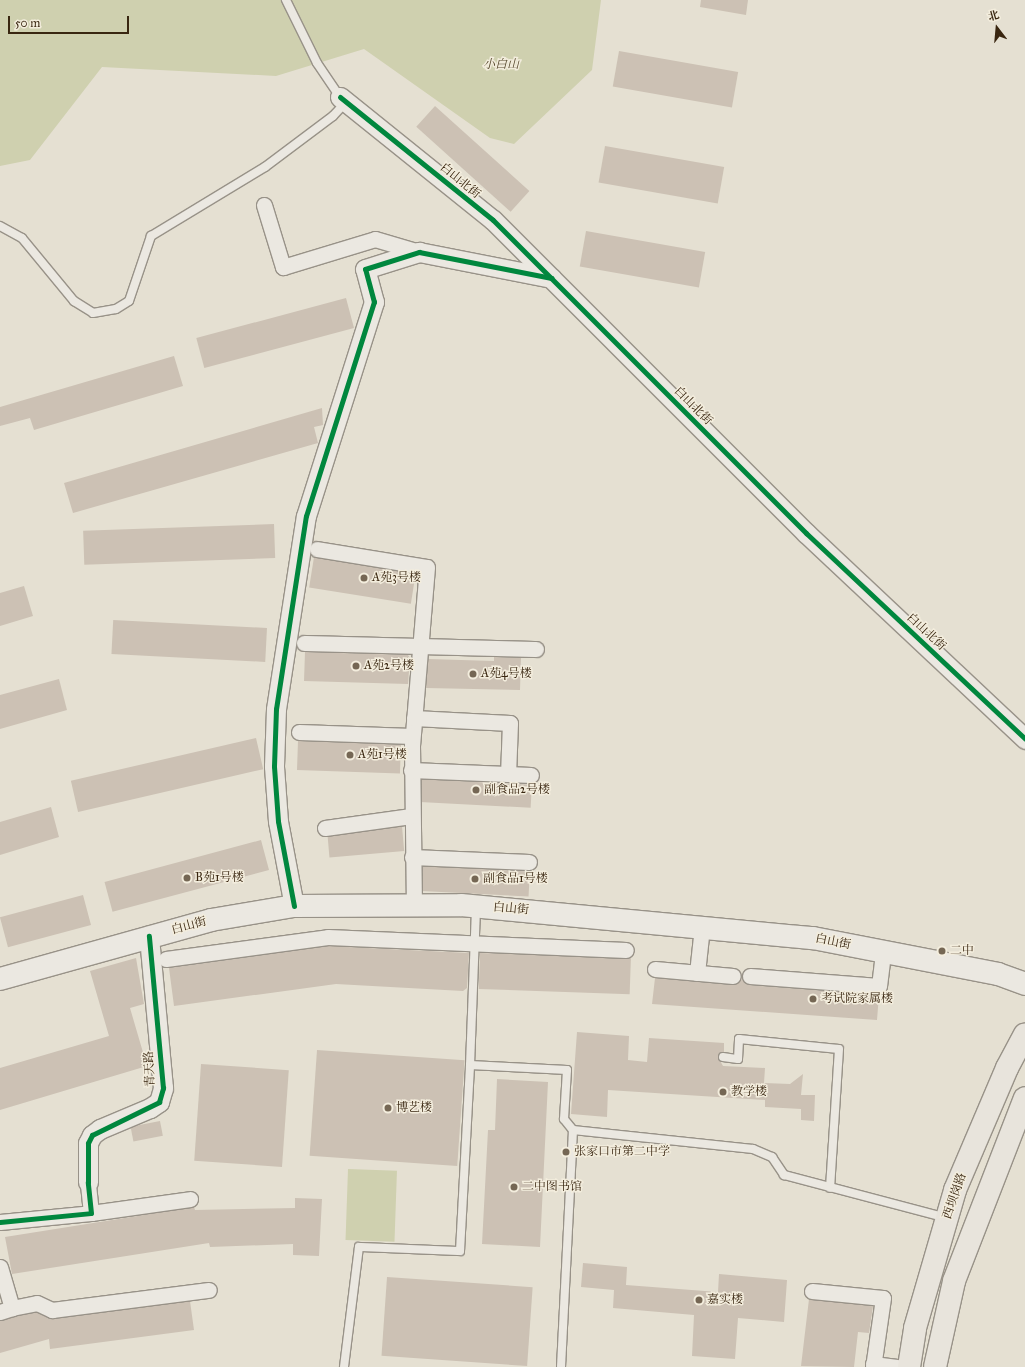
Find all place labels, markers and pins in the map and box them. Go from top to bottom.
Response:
place label: A苑3号楼 [372,571,421,585]
marker: A苑3号楼 [359,573,369,583]
place label: A苑2号楼 [364,659,414,673]
marker: A苑2号楼 [351,661,361,671]
place label: A苑4号楼 [481,667,532,681]
marker: A苑4号楼 [468,669,478,679]
place label: A苑1号楼 [358,748,407,762]
marker: A苑1号楼 [345,750,355,760]
place label: 副食品2号楼 [484,783,550,797]
marker: 副食品2号楼 [471,785,481,795]
place label: B苑1号楼 [195,871,244,885]
place label: 副食品1号楼 [483,872,548,886]
marker: B苑1号楼 [182,873,192,883]
marker: 副食品1号楼 [470,874,480,884]
place label: 二中 [950,944,974,958]
marker: 二中 [937,946,947,956]
place label: 考试院家属楼 [821,992,893,1006]
marker: 考试院家属楼 [808,994,818,1004]
place label: 教学楼 [731,1085,767,1099]
marker: 教学楼 [718,1087,728,1097]
place label: 博艺楼 [396,1101,432,1115]
marker: 博艺楼 [383,1103,393,1113]
place label: 张家口市第二中学 [574,1145,670,1159]
marker: 张家口市第二中学 [561,1147,571,1157]
place label: 二中图书馆 [522,1180,582,1194]
marker: 二中图书馆 [509,1182,519,1192]
place label: 嘉实楼 [707,1293,743,1307]
marker: 嘉实楼 [694,1295,704,1305]

